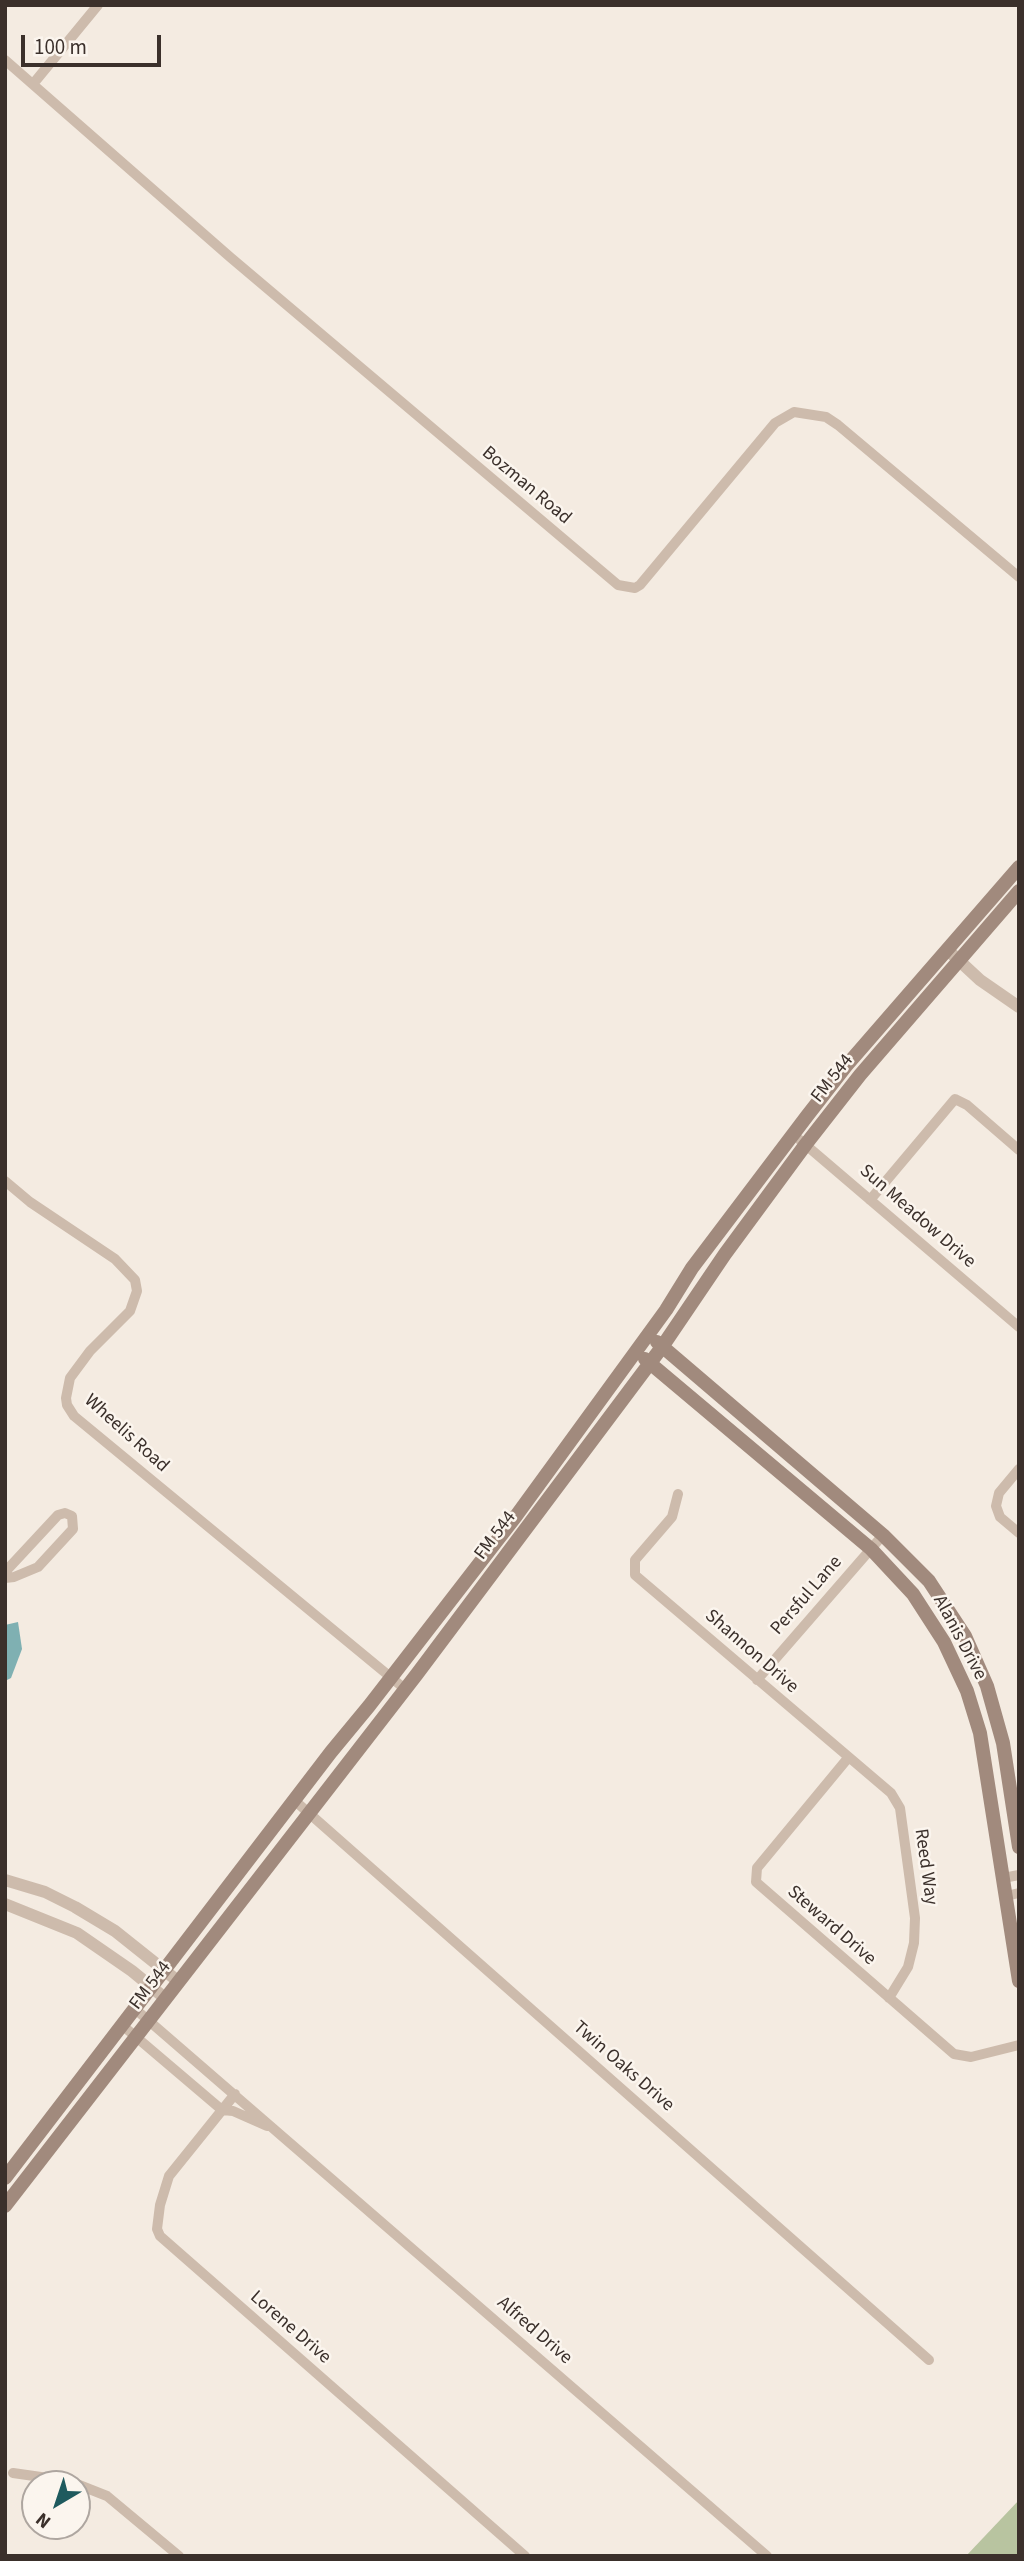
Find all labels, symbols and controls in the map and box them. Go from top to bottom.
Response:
scale bar [24,21,164,65]
text: 100 m [34,32,87,62]
street label: Bozman Road [477,442,575,530]
street label: FM 544 [807,1050,859,1108]
street label: Sun Meadow Drive [854,1160,980,1274]
street label: Wheelis Road [79,1390,173,1478]
street label: FM 544 [470,1507,522,1565]
street label: Persful Lane [766,1552,848,1640]
street label: Alanis Drive [927,1592,991,1684]
street label: Shannon Drive [700,1605,802,1699]
street label: Reed Way [908,1827,942,1907]
street label: Steward Drive [782,1881,880,1971]
street label: FM 544 [125,1957,177,2015]
street label: Twin Oaks Drive [568,2017,678,2117]
street label: Lorene Drive [245,2287,335,2369]
street label: Alfred Drive [492,2292,576,2370]
north arrow [21,2470,91,2540]
text: N [30,2506,57,2535]

